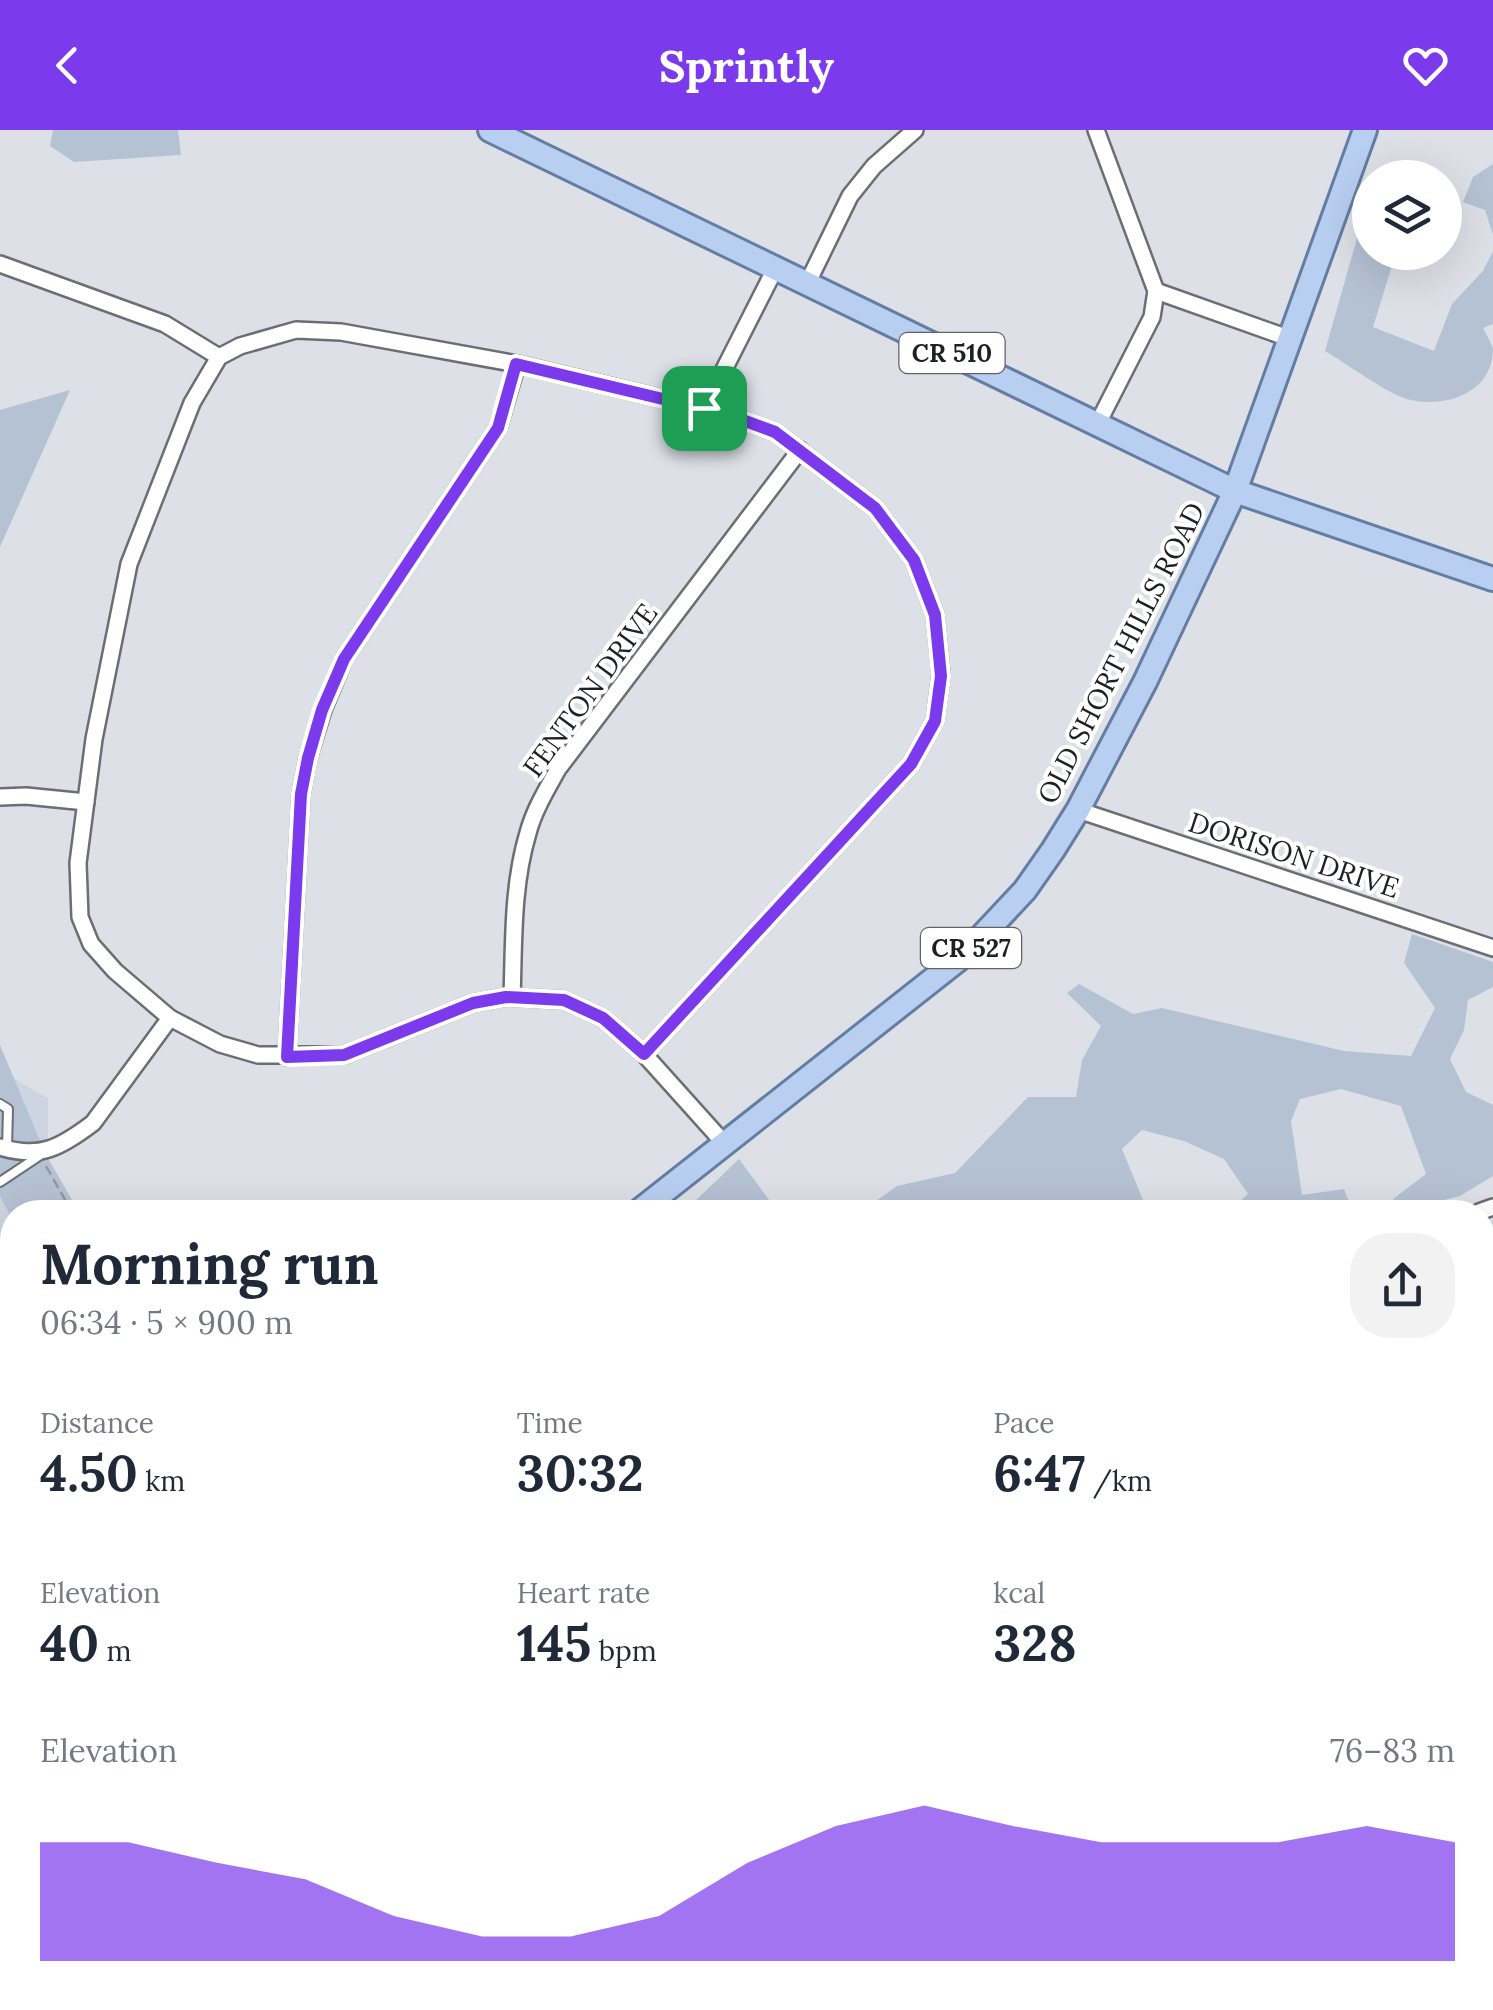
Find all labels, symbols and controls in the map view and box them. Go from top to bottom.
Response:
text: Sprintly [659,37,834,94]
icon: back [40,38,95,93]
icon: heart [1398,38,1453,93]
map controls [1352,160,1462,270]
button: layers [1352,160,1462,270]
road number: CR 510 [900,333,1004,373]
pin [662,366,747,451]
icon: arrive [677,381,732,436]
street label: OLD SHORT HILLS ROAD [1029,496,1213,810]
street label: FENTON DRIVE [515,596,665,784]
street label: DORISON DRIVE [1184,804,1404,906]
road number: CR 527 [921,928,1021,968]
text: Morning run [40,1229,378,1299]
button: share [1350,1233,1455,1338]
text: 06:34 · 5 × 900 m [40,1302,293,1343]
text: Distance [40,1405,154,1441]
text: Time [517,1405,583,1441]
text: Pace [993,1405,1054,1441]
text: 4.50 [40,1441,138,1505]
text: 30:32 [517,1441,644,1505]
text: 6:47 [993,1441,1085,1505]
text: km [138,1463,185,1499]
text: /km [1085,1463,1152,1499]
text: Elevation [40,1575,160,1611]
text: Heart rate [517,1575,650,1611]
text: kcal [993,1575,1045,1611]
text: 40 [40,1611,99,1675]
text: 145 [517,1611,591,1675]
text: 328 [993,1611,1077,1675]
text: m [99,1633,132,1669]
text: bpm [591,1633,657,1669]
text: Elevation [40,1730,177,1771]
text: 76–83 m [1330,1730,1455,1771]

